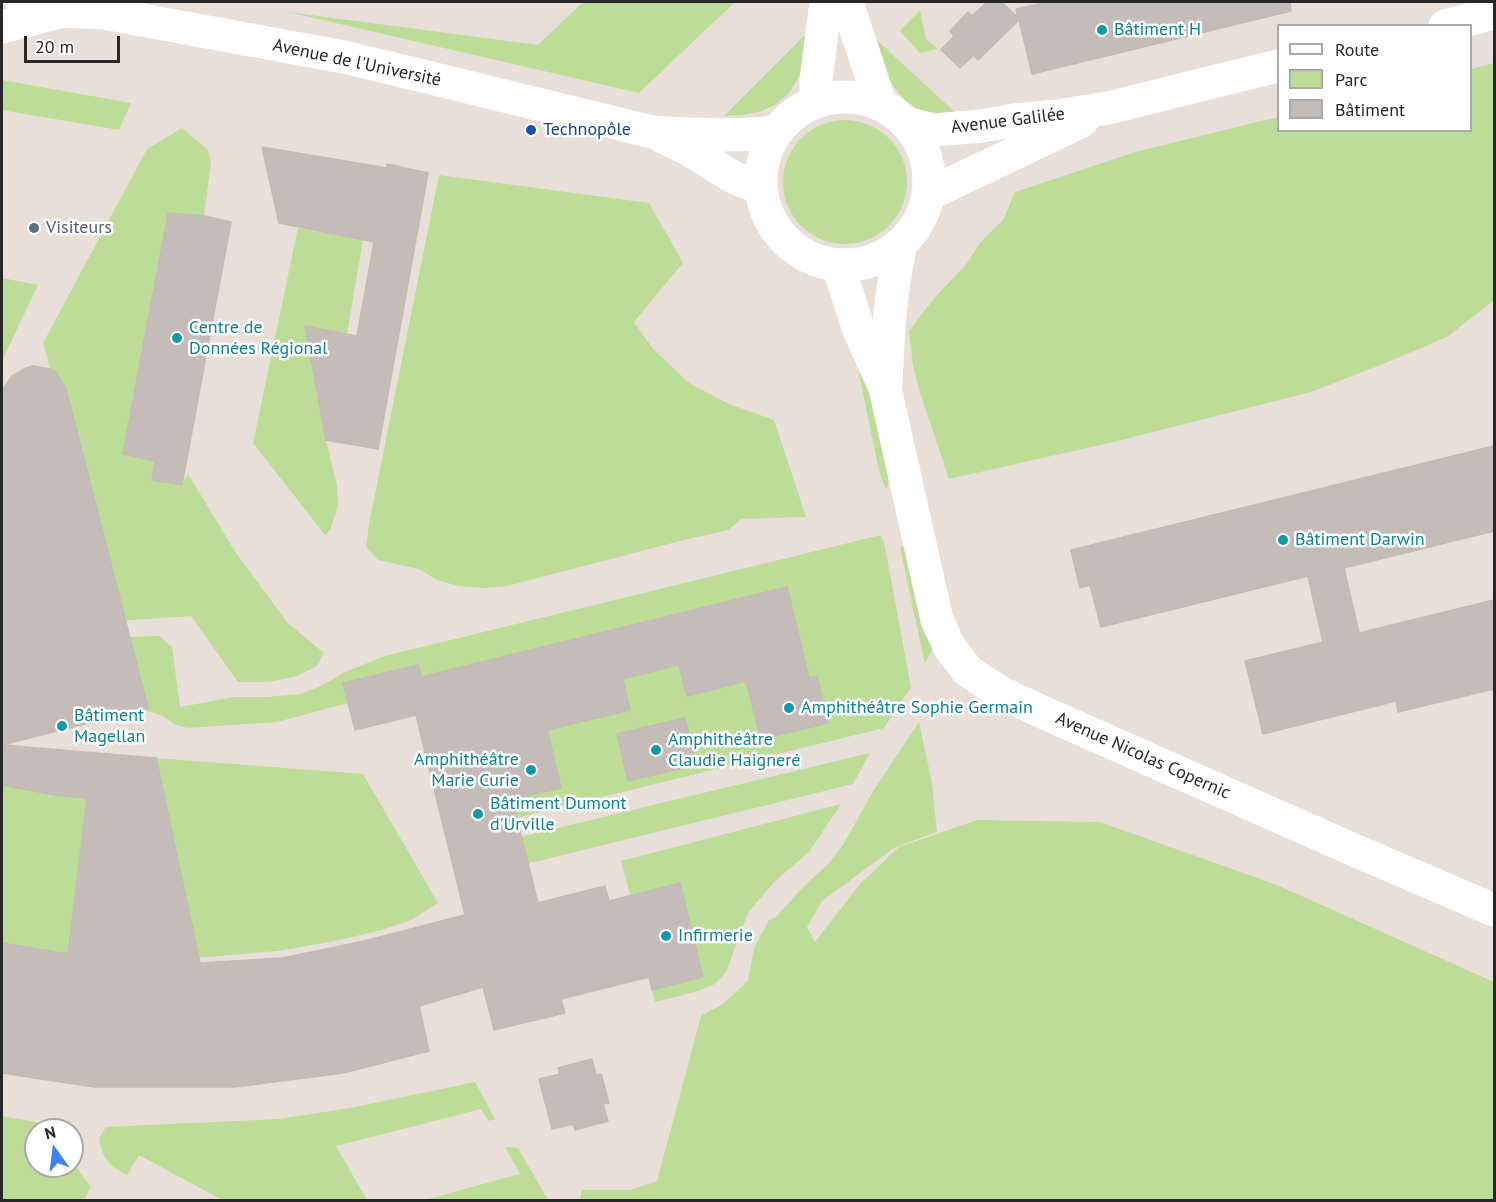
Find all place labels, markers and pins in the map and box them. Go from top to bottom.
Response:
place label: Bâtiment H [1114,19,1201,41]
marker: Bâtiment H [1095,23,1109,37]
place label: Technopôle [543,119,631,141]
marker: Technopôle [524,123,538,137]
place label: Visiteurs [46,217,112,239]
marker: Visiteurs [27,221,41,235]
place label: Centre de Données Régional [189,317,328,360]
marker: Centre de Données Régional [170,331,184,345]
place label: Bâtiment Darwin [1295,529,1425,551]
marker: Bâtiment Darwin [1276,533,1290,547]
place label: Amphithéâtre Sophie Germain [801,697,1033,719]
marker: Amphithéâtre Sophie Germain [782,701,796,715]
place label: Bâtiment Magellan [74,705,145,748]
marker: Bâtiment Magellan [55,719,69,733]
place label: Amphithéâtre Claudie Haigneré [668,729,800,771]
marker: Amphithéâtre Claudie Haigneré [649,743,663,757]
place label: Amphithéâtre Marie Curie [414,749,519,792]
marker: Amphithéâtre Marie Curie [524,763,538,777]
place label: Bâtiment Dumont d'Urville [490,793,627,836]
marker: Bâtiment Dumont d'Urville [471,807,485,821]
place label: Infirmerie [678,925,753,947]
marker: Infirmerie [659,929,673,943]

